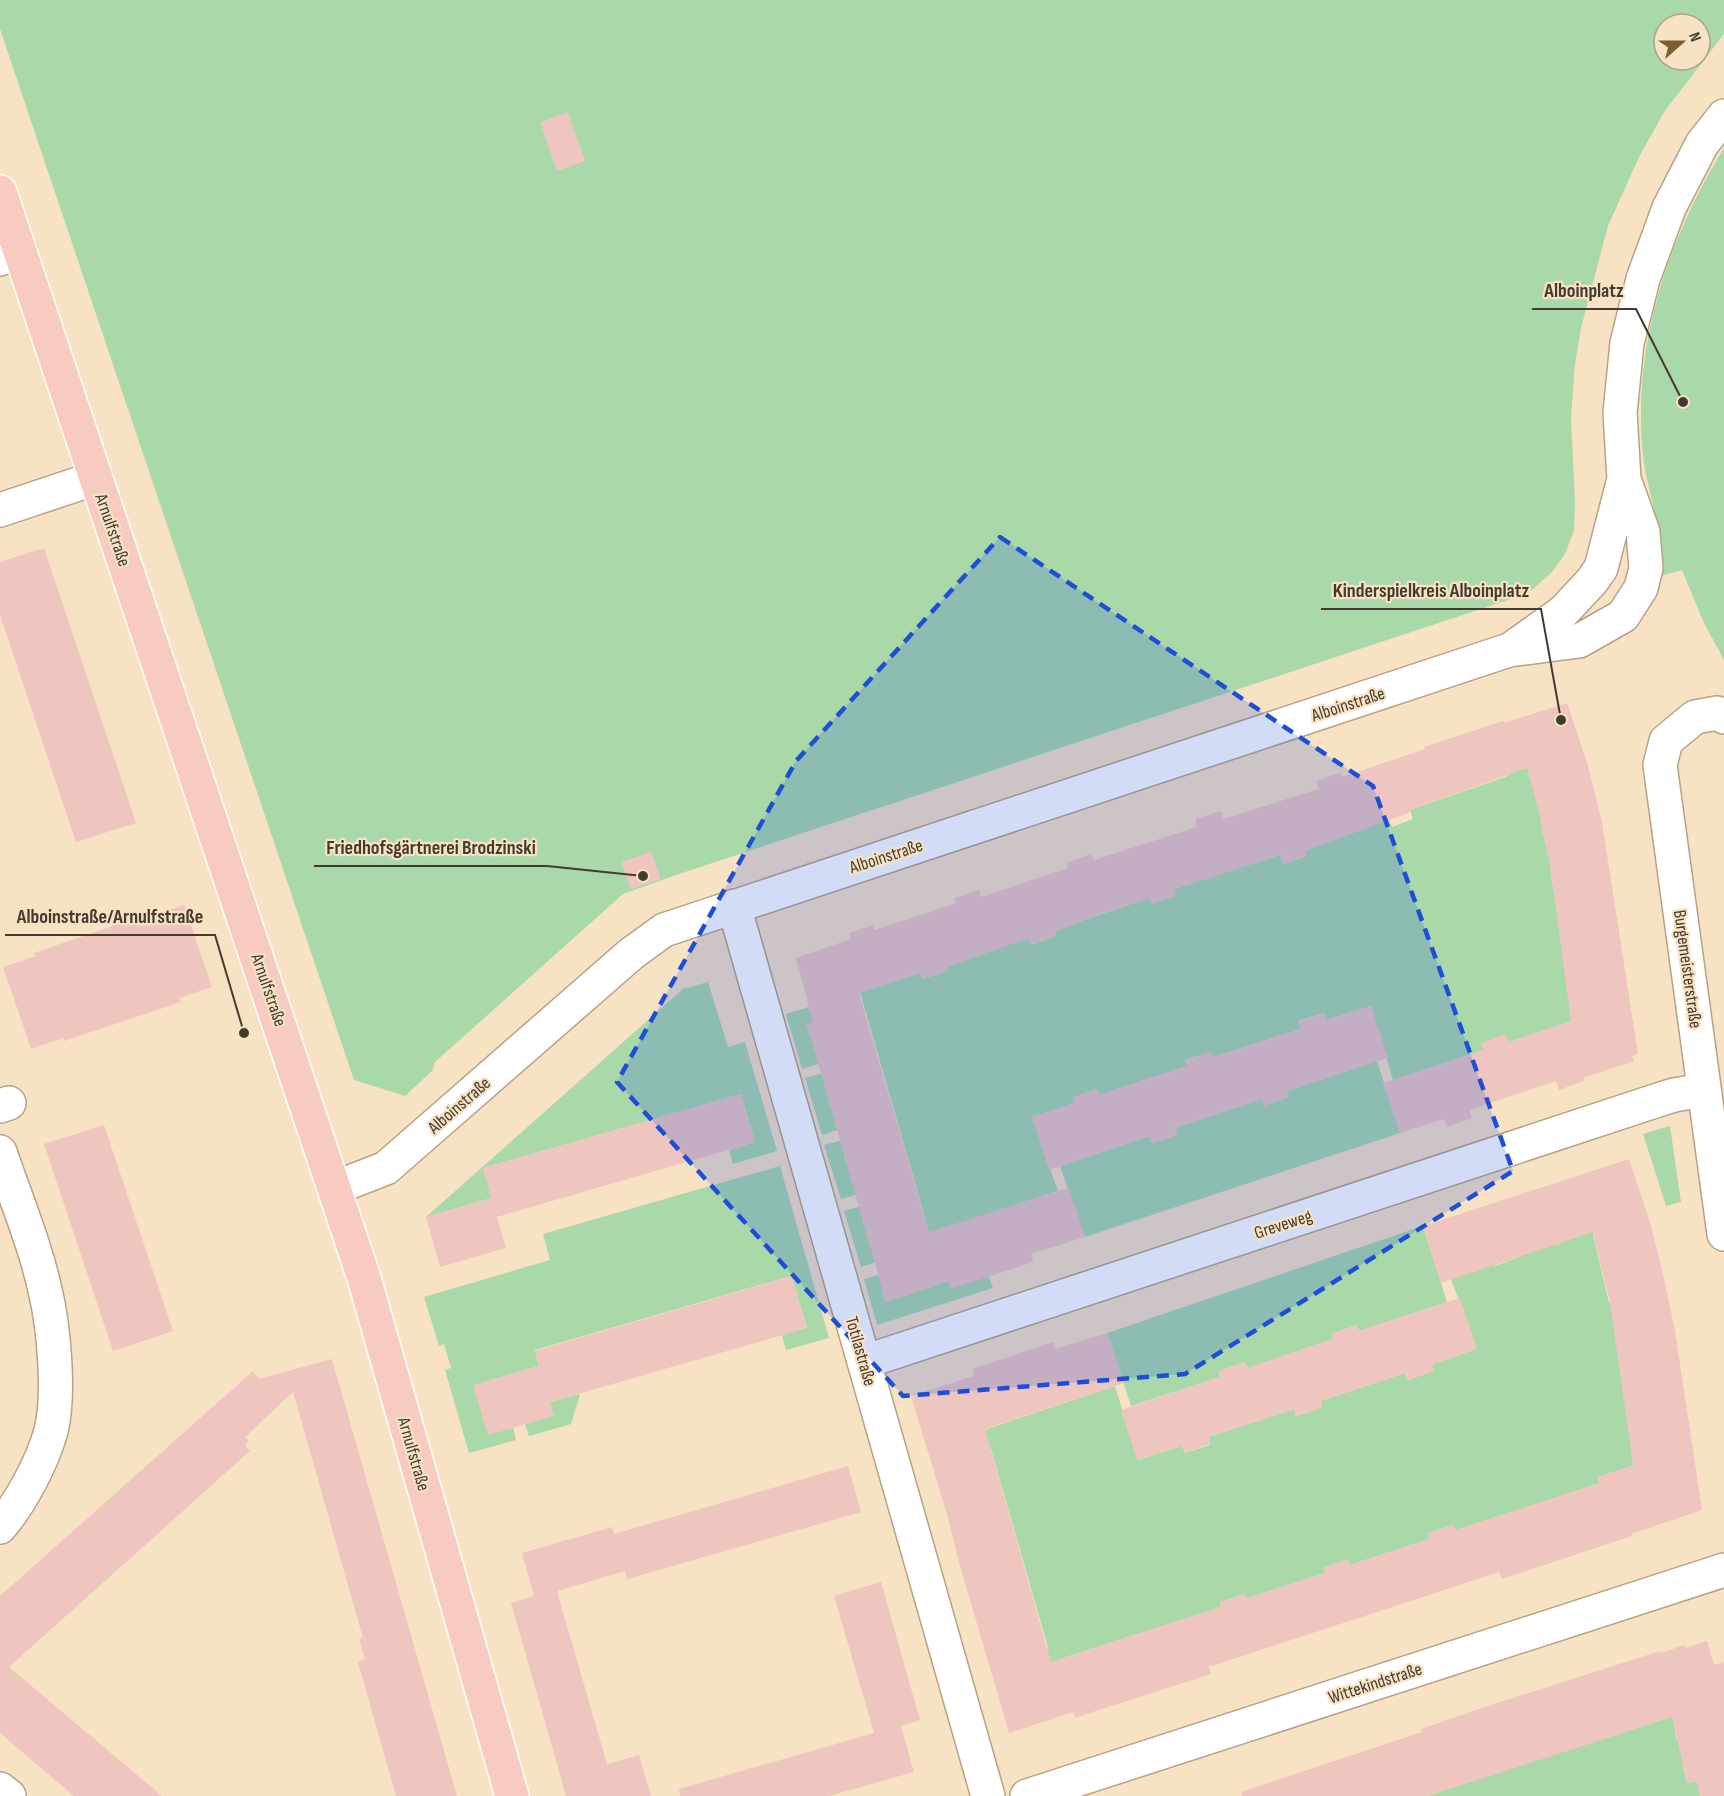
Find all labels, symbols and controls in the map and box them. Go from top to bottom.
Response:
north arrow [1652,12,1712,72]
text: N [1684,30,1705,45]
callout: Alboinplatz [1532,271,1636,309]
text: Alboinplatz [1543,279,1624,303]
street label: Arnulfstraße [90,490,135,569]
callout: Kinderspielkreis Alboinplatz [1321,571,1541,609]
text: Kinderspielkreis Alboinplatz [1333,579,1529,603]
street label: Alboinstraße [1308,683,1387,726]
callout: Friedhofsgärtnerei Brodzinski [314,828,547,866]
street label: Alboinstraße [846,835,925,878]
text: Friedhofsgärtnerei Brodzinski [326,836,536,860]
callout: Alboinstraße/Arnulfstraße [5,897,215,935]
text: Alboinstraße/Arnulfstraße [16,905,203,929]
street label: Burgemeisterstraße [1669,909,1706,1030]
street label: Arnulfstraße [246,950,291,1029]
street label: Alboinstraße [423,1073,495,1139]
street label: Greveweg [1252,1205,1315,1244]
street label: Totilastraße [841,1314,880,1388]
street label: Arnulfstraße [393,1414,434,1493]
street label: Wittekindstraße [1326,1658,1425,1708]

